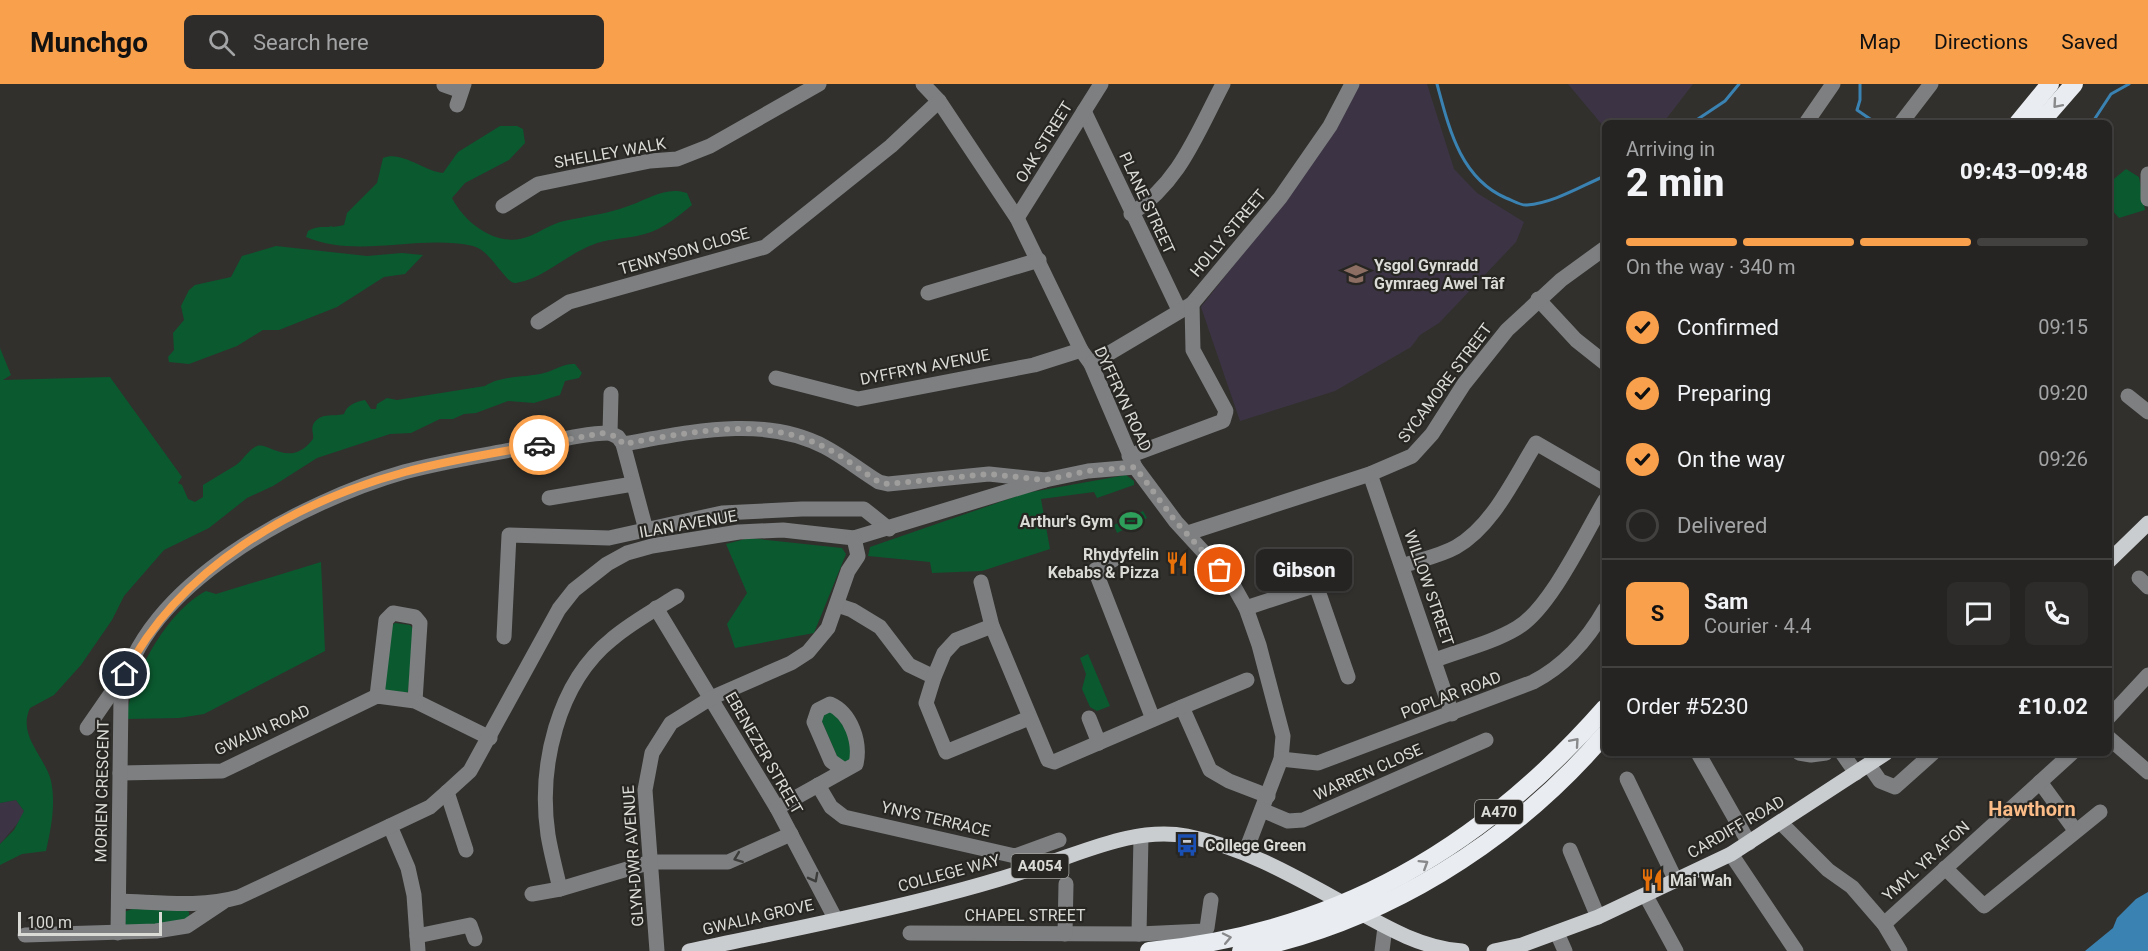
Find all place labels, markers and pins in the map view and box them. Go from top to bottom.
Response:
place label: Ysgol Gynradd Gymraeg Awel Tâf [1374,256,1505,293]
school or university icon: Ysgol Gynradd Gymraeg Awel Tâf [1343,261,1369,287]
sports icon: Arthur's Gym [1118,508,1144,534]
place label: Arthur's Gym [1020,512,1113,531]
pin [1194,544,1245,595]
place label: Rhydyfelin Kebabs & Pizza [1048,545,1159,582]
callout: Gibson [1256,549,1352,591]
restaurant icon: Rhydyfelin Kebabs & Pizza [1164,550,1190,576]
pin [99,648,150,699]
bus stop icon: College Green [1174,832,1200,858]
place label: College Green [1205,836,1306,855]
restaurant icon: Mai Wah [1639,867,1665,893]
place label: Mai Wah [1670,871,1732,890]

